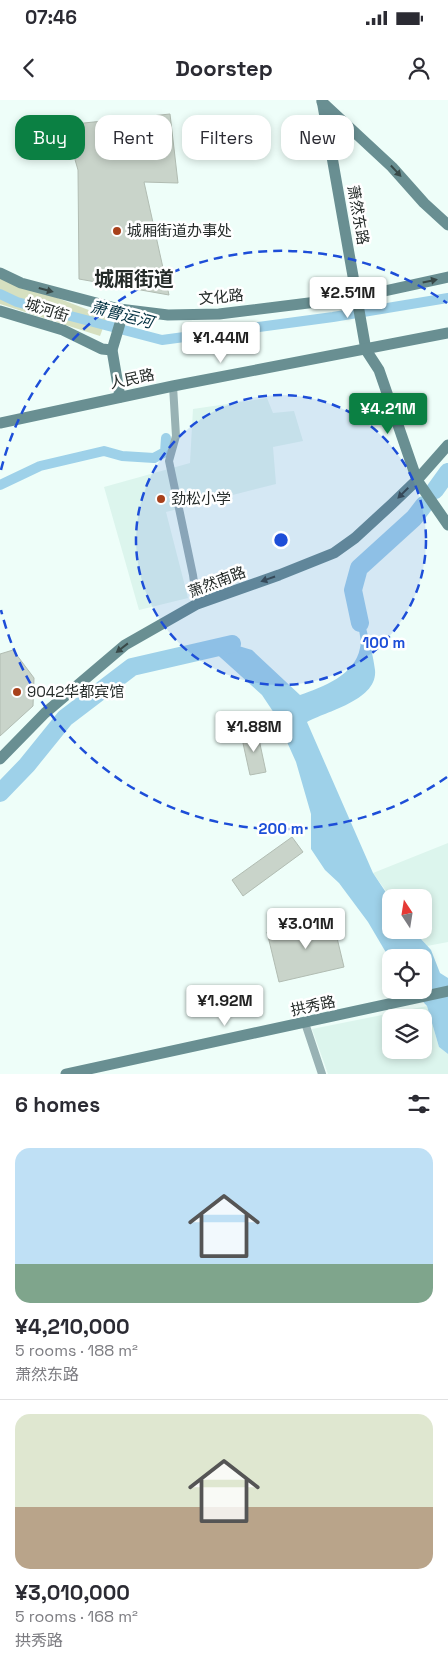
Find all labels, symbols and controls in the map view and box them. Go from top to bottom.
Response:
text: 07:46 [25,5,77,30]
icon: back [15,54,43,82]
text: Doorstep [175,54,273,82]
icon: person [405,54,433,82]
chip: Buy [15,115,85,160]
chip: Rent [95,115,172,160]
chip: Filters [182,115,271,160]
chip: New [281,115,354,160]
one-way arrow [390,165,402,177]
street label: 萧然东路 [344,184,373,246]
place label: 城厢街道办事处 [127,221,232,240]
marker: 城厢街道办事处 [111,225,123,237]
district label: 城厢街道 [94,266,174,292]
pin: ¥2.51M [307,276,389,319]
one-way arrow [422,277,438,285]
text: ¥2.51M [321,282,375,303]
street label: 文化路 [198,285,244,308]
one-way arrow [38,286,53,294]
street label: 城河街 [23,294,71,326]
water label: 萧曹运河 [88,296,158,334]
pin: ¥1.44M [180,322,262,364]
text: ¥1.44M [193,327,249,348]
street label: 人民路 [108,365,156,392]
pin: ¥4.21M [347,392,429,435]
text: ¥4.21M [360,398,416,419]
one-way arrow [398,487,410,499]
place label: 劲松小学 [171,489,231,508]
marker: 劲松小学 [155,493,167,505]
centre of rings [272,531,290,549]
street label: 萧然南路 [185,562,248,601]
one-way arrow [260,575,275,583]
text: 100 m [363,633,405,652]
one-way arrow [115,643,129,653]
place label: 9042华都宾馆 [27,682,124,701]
marker: 9042华都宾馆 [11,686,23,698]
pin: ¥1.88M [213,710,295,753]
text: ¥1.88M [226,716,282,737]
text: 200 m [259,819,303,838]
north arrow [382,889,432,939]
map controls [382,889,432,1059]
pin: ¥3.01M [265,908,347,950]
text: ¥3.01M [278,913,334,934]
button: locate [382,949,432,999]
pin: ¥1.92M [184,984,266,1027]
text: ¥1.92M [197,990,253,1011]
street label: 拱秀路 [289,992,337,1019]
button: layers [382,1009,432,1059]
icon: filters [405,1090,433,1118]
text: 6 homes [15,1091,100,1118]
icon: home [179,1181,269,1271]
text: ¥4,210,000 [15,1313,130,1340]
text: 5 rooms · 188 m² [15,1340,138,1361]
text: 萧然东路 [15,1364,79,1385]
icon: home [179,1446,269,1536]
text: ¥3,010,000 [15,1579,130,1606]
text: 5 rooms · 168 m² [15,1606,138,1627]
text: 拱秀路 [15,1630,63,1651]

